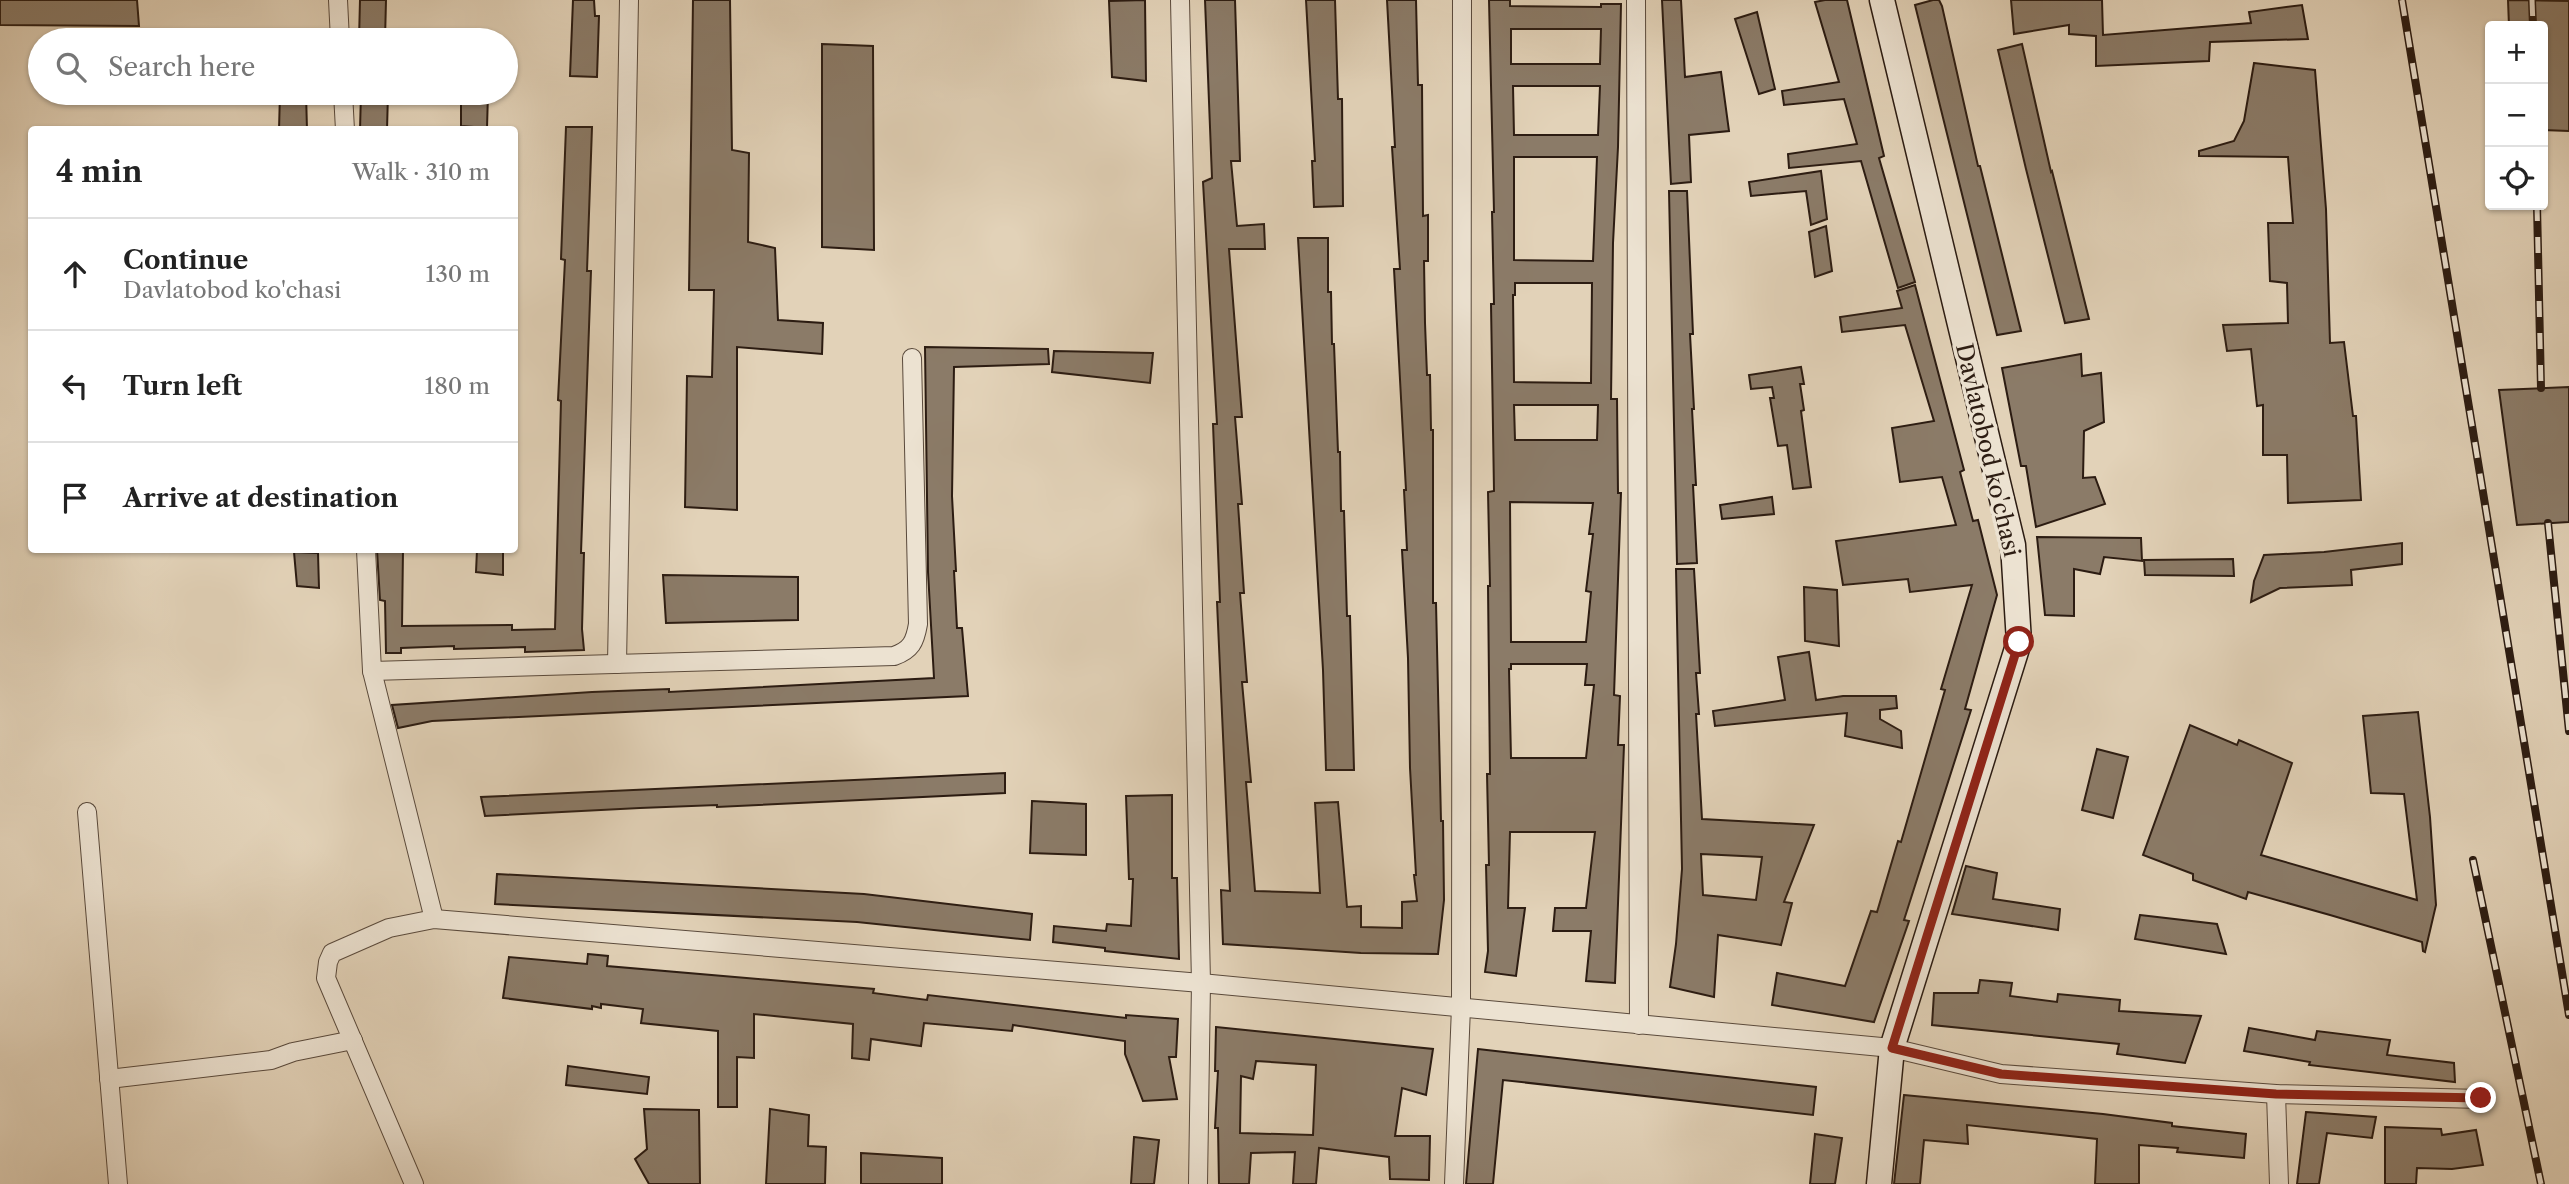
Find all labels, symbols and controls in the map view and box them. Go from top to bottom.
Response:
map controls [2485,21,2548,210]
button: + [2485,21,2548,84]
search box [28,28,518,105]
icon: search [52,48,90,86]
text: Search here [108,51,255,83]
button: − [2485,84,2548,147]
button: locate [2485,147,2548,210]
text: 4 min [56,153,142,190]
text: Walk · 310 m [352,158,490,186]
text: Continue [123,244,248,276]
icon: ahead [56,255,94,293]
text: 130 m [426,260,490,288]
text: Davlatobod ko'chasi [123,276,341,304]
street label: Davlatobod ko'chasi [1950,341,2026,559]
icon: left [56,367,94,405]
text: Turn left [123,370,242,402]
text: 180 m [425,372,490,400]
icon: arrive [56,479,94,517]
text: Arrive at destination [123,482,398,514]
route start [2003,626,2034,657]
route end [2465,1082,2496,1113]

